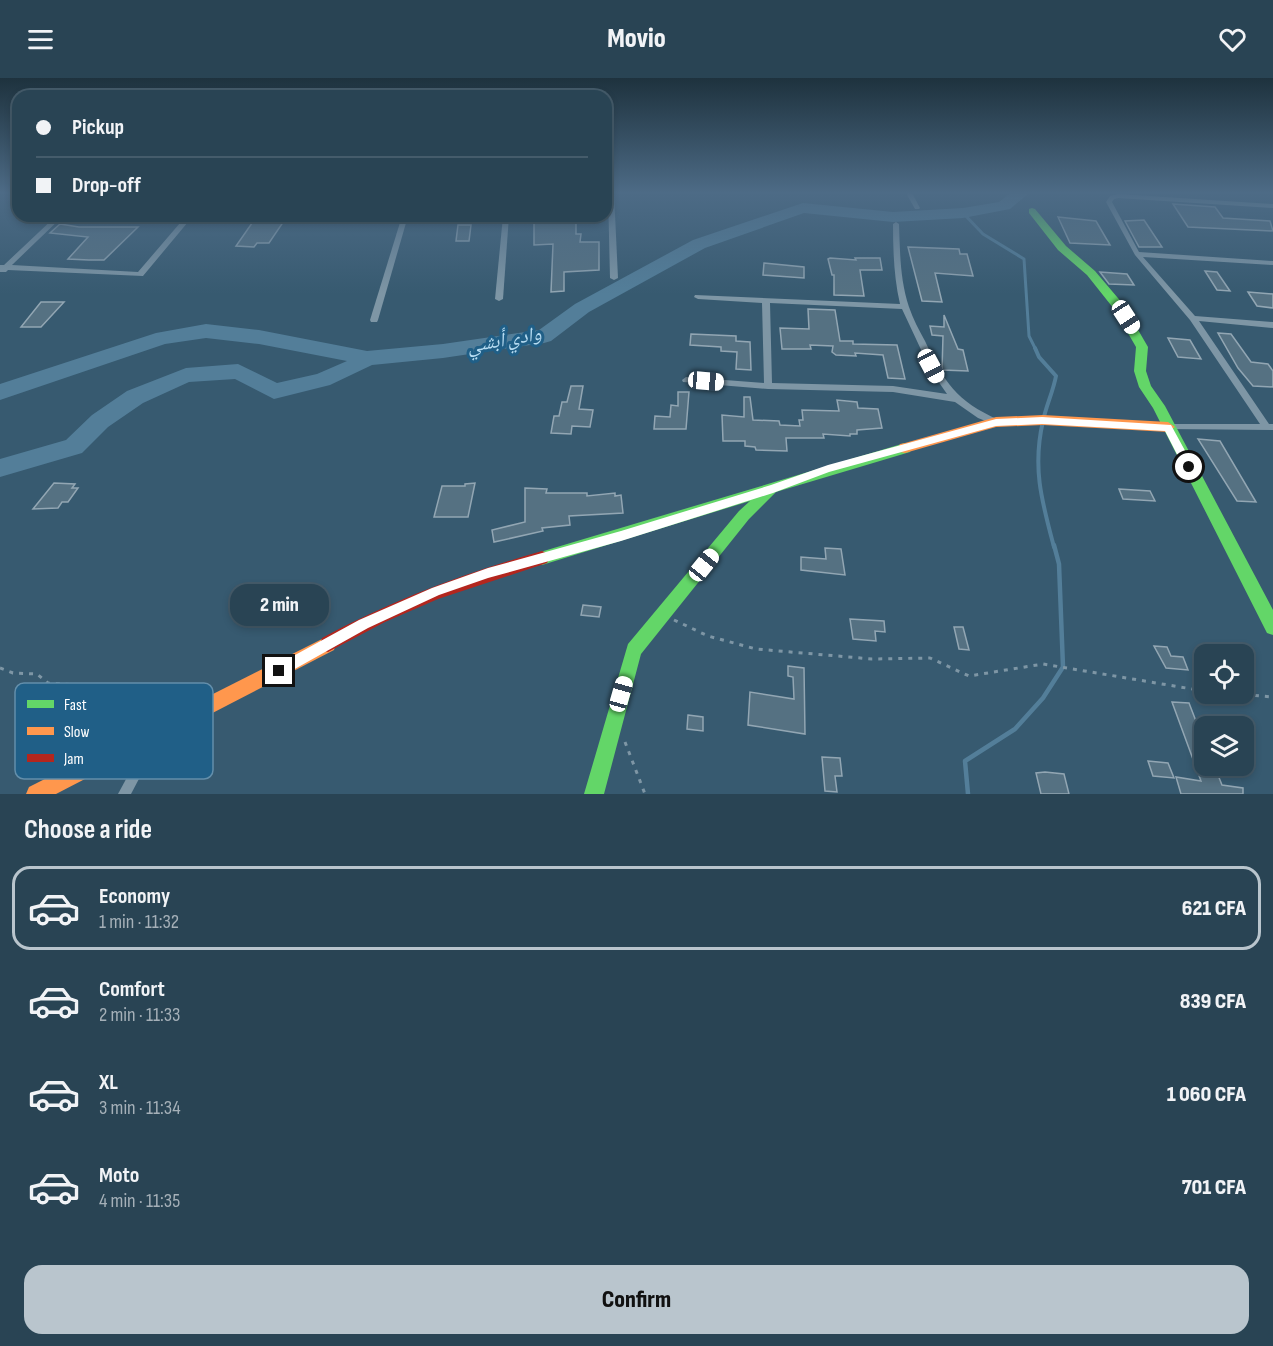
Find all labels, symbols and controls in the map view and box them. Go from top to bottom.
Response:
icon: menu [24,23,57,56]
text: Movio [607,23,666,55]
icon: heart [1216,23,1249,56]
text: Pickup [72,114,124,141]
text: Drop-off [72,172,141,199]
car [1109,297,1143,337]
water label: وادي أبشي [465,321,544,361]
car [915,346,947,386]
car [687,370,725,392]
route start [1175,453,1202,480]
car [686,545,722,585]
callout: 2 min [230,584,328,626]
text: 2 min [260,593,299,617]
map controls [1194,644,1254,776]
button: locate [1194,644,1254,704]
route end [265,657,292,684]
car [607,674,635,714]
legend [15,683,213,779]
text: Fast [64,696,87,715]
button: layers [1194,716,1254,776]
text: Slow [64,723,89,742]
text: Jam [63,750,84,769]
text: Choose a ride [24,814,152,846]
icon: car [27,881,81,935]
text: Economy [99,883,170,910]
text: 621 CFA [1182,895,1246,922]
text: 1 min · 11:32 [99,910,179,934]
icon: car [27,974,81,1028]
text: Comfort [99,976,165,1003]
text: 839 CFA [1180,988,1246,1015]
text: 2 min · 11:33 [99,1003,180,1027]
icon: car [27,1067,81,1121]
text: XL [99,1069,118,1096]
text: 1 060 CFA [1167,1081,1246,1108]
text: 3 min · 11:34 [99,1096,181,1120]
icon: car [27,1160,81,1214]
text: Moto [99,1162,139,1189]
text: 701 CFA [1182,1174,1246,1201]
text: 4 min · 11:35 [99,1189,180,1213]
button: Confirm [24,1265,1249,1334]

